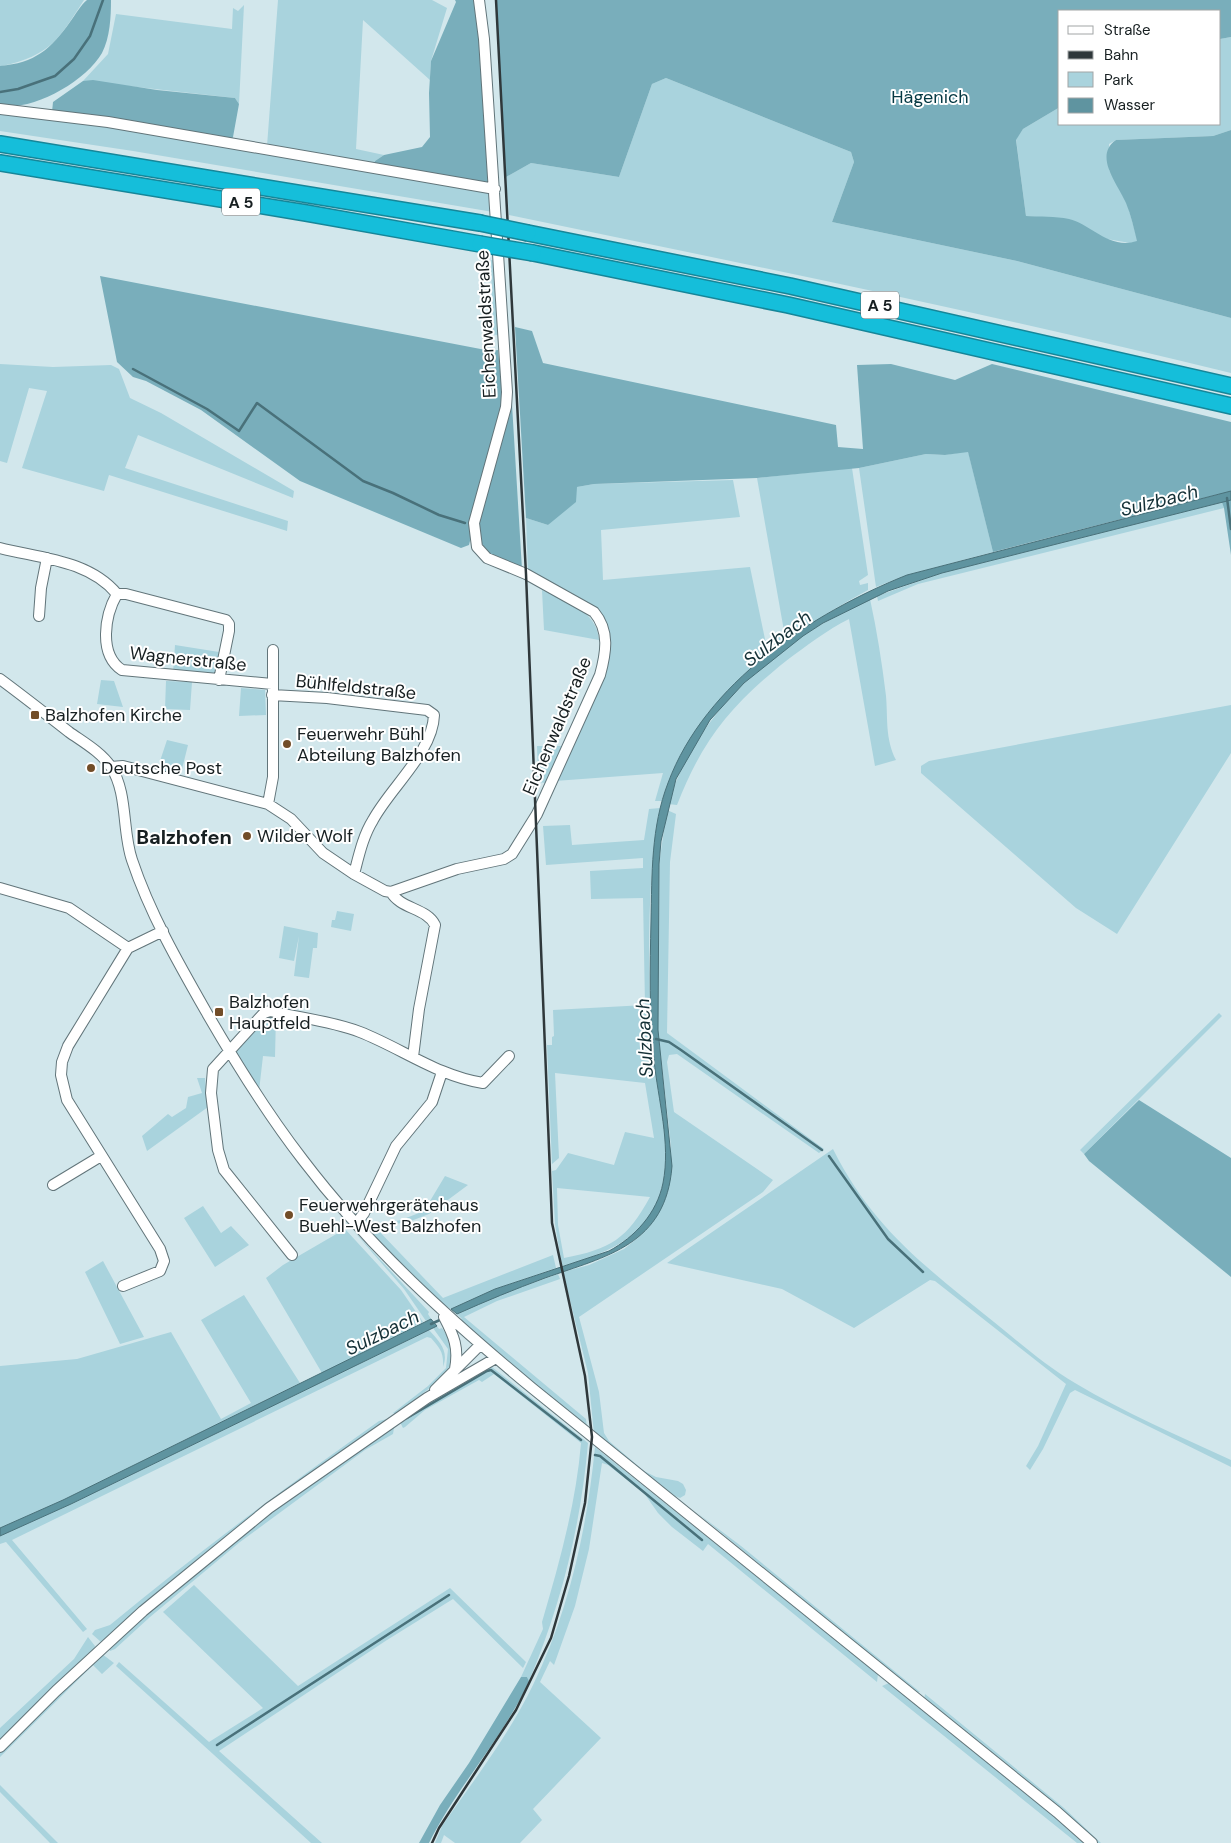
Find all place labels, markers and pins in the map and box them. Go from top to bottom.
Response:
place label: Balzhofen Kirche [45,703,182,727]
marker: Balzhofen Kirche [29,709,41,721]
place label: Feuerwehr Bühl Abteilung Balzhofen [297,722,461,767]
marker: Feuerwehr Bühl Abteilung Balzhofen [281,738,293,750]
place label: Deutsche Post [101,756,222,780]
marker: Deutsche Post [85,762,97,774]
place label: Wilder Wolf [257,824,353,848]
marker: Wilder Wolf [241,830,253,842]
place label: Balzhofen Hauptfeld [229,990,311,1035]
marker: Balzhofen Hauptfeld [213,1006,225,1018]
place label: Feuerwehrgerätehaus Buehl-West Balzhofen [299,1193,481,1238]
marker: Feuerwehrgerätehaus Buehl-West Balzhofen [283,1209,295,1221]

